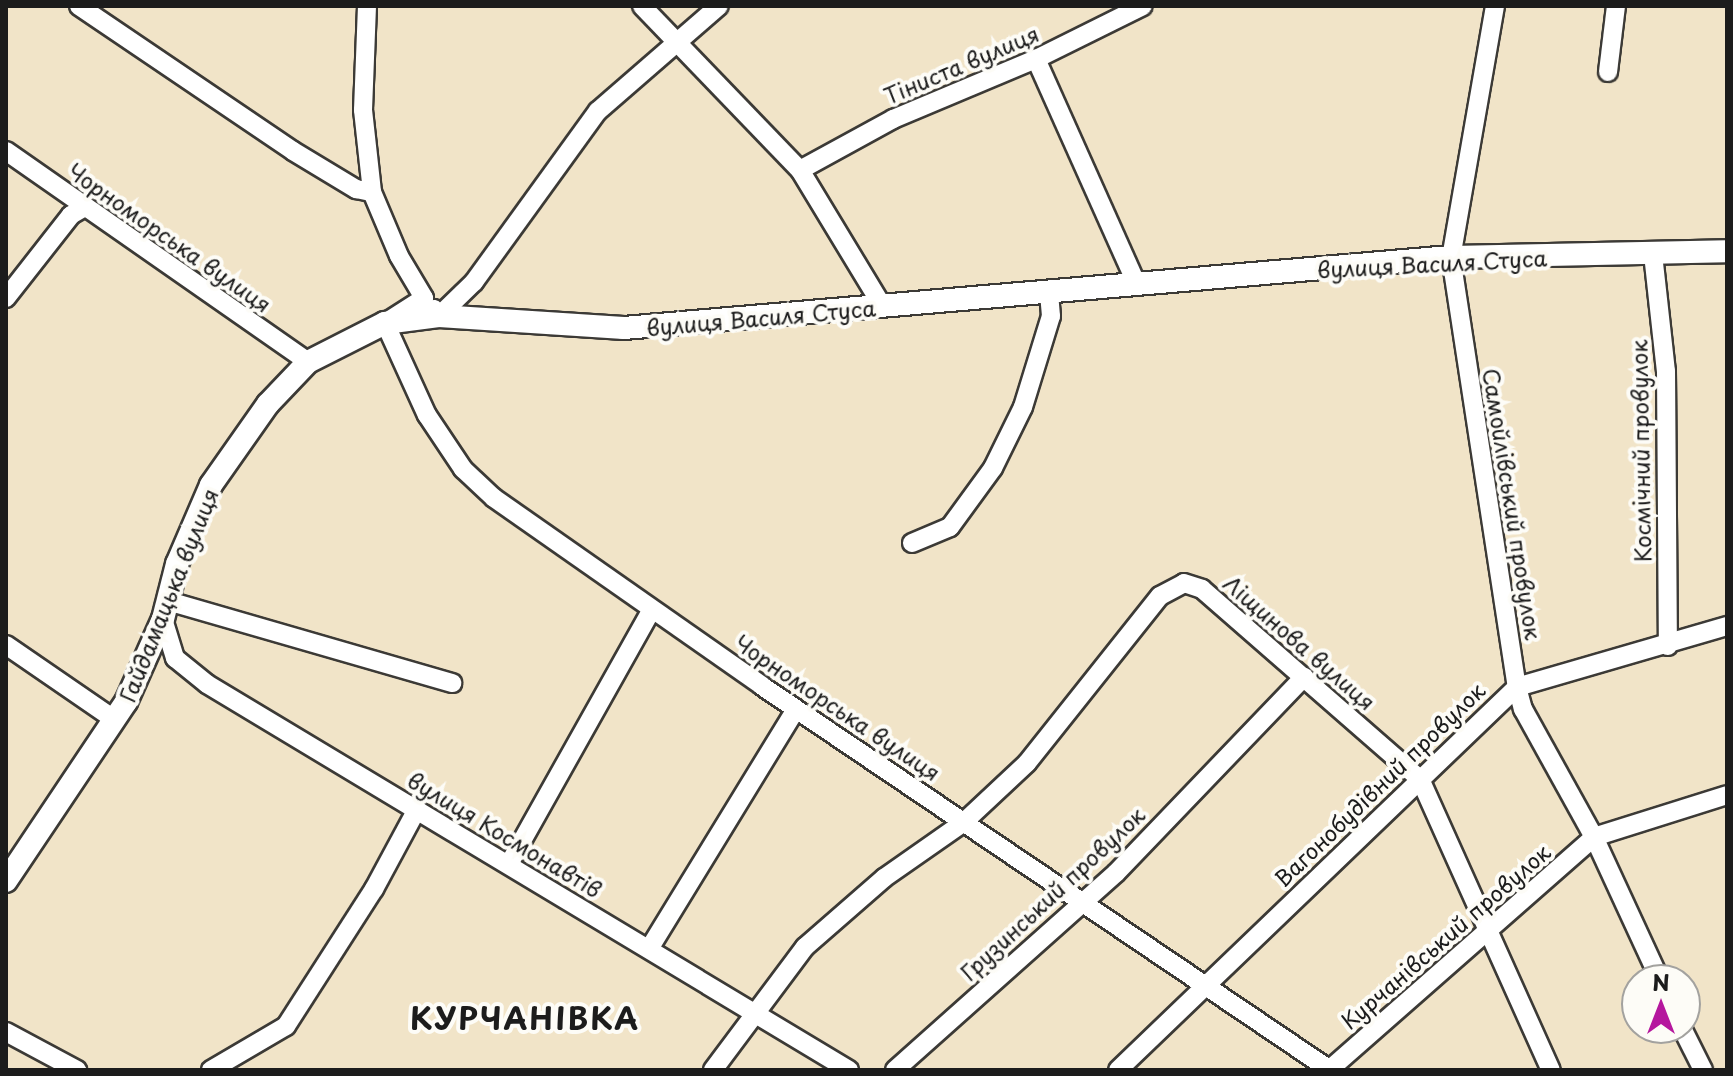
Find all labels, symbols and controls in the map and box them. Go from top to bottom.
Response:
street label: Тіниста вулиця [879,19,1043,109]
street label: Чорноморська вулиця [63,157,277,317]
street label: вулиця Василя Стуса [1316,244,1548,282]
street label: вулиця Василя Стуса [644,294,878,340]
street label: Космічний провулок [1625,340,1655,562]
street label: Самойлівський провулок [1479,367,1547,641]
street label: Гайдамацька вулиця [113,484,223,706]
street label: Ліщинова вулиця [1219,569,1381,715]
street label: Чорноморська вулиця [730,628,946,786]
street label: Вагонобудівний провулок [1268,677,1490,891]
street label: вулиця Космонавтів [403,766,607,902]
street label: Грузинський провулок [955,801,1149,985]
street label: Курчанівський провулок [1335,838,1555,1034]
north arrow [1621,964,1701,1044]
text: N [1652,965,1670,998]
district label: КУРЧАНІВКА [411,1000,639,1036]

